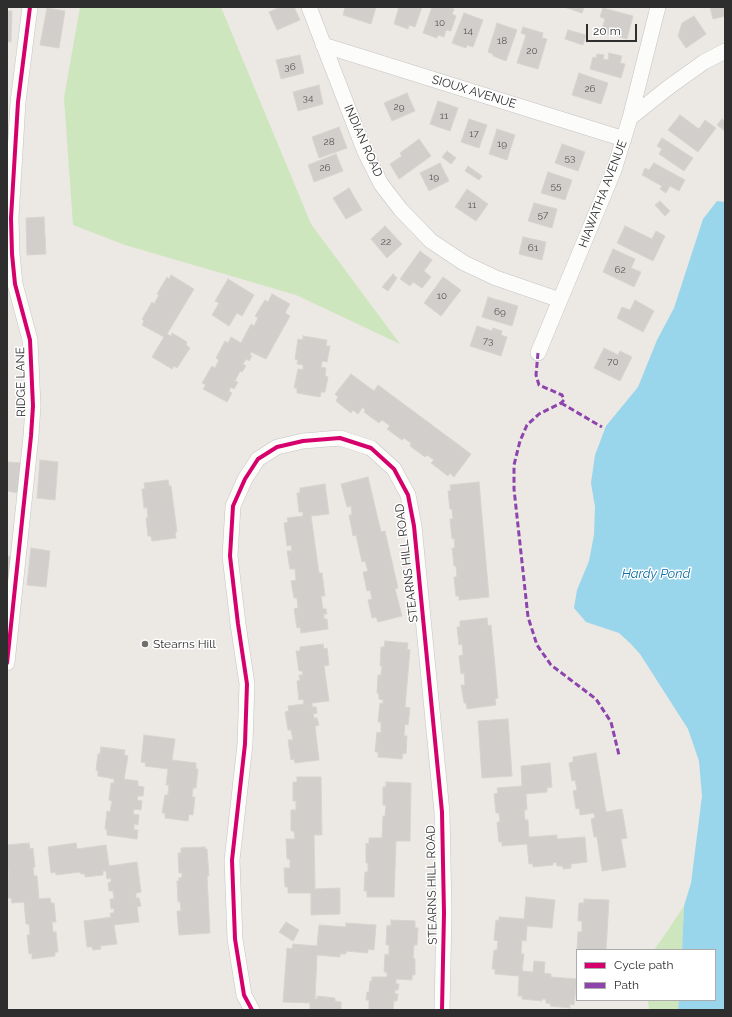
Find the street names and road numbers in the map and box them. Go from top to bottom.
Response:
street label: SIOUX AVENUE [430,72,518,112]
street label: INDIAN ROAD [341,103,385,179]
street label: HIAWATHA AVENUE [576,138,630,250]
street label: RIDGE LANE [13,347,29,417]
street label: STEARNS HILL ROAD [393,503,421,623]
street label: STEARNS HILL ROAD [424,825,440,945]

